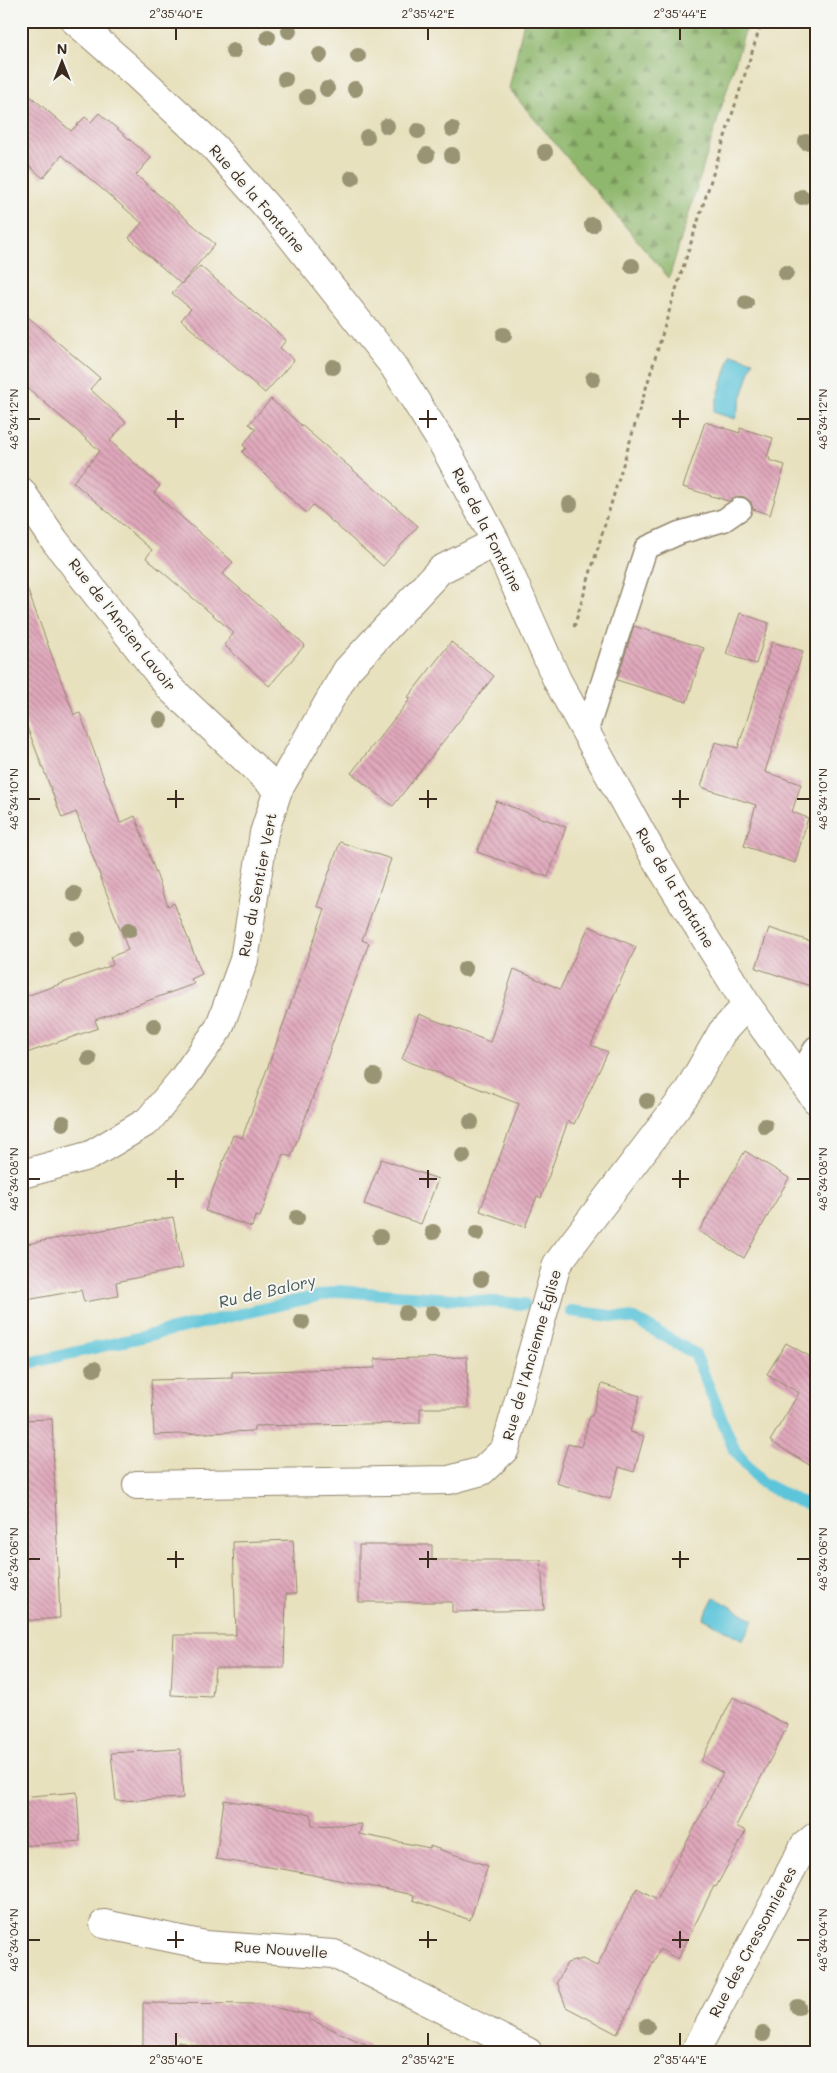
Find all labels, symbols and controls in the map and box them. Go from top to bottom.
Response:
text: 2°35'40"E [149,5,203,21]
text: 2°35'42"E [402,5,455,21]
text: 2°35'44"E [653,5,707,21]
north arrow [38,38,88,88]
text: N [57,39,67,58]
street label: Rue de la Fontaine [205,140,310,257]
text: 48°34'12"N [5,389,21,449]
text: 48°34'12"N [814,389,830,449]
street label: Rue de la Fontaine [448,464,528,595]
street label: Rue de l'Ancien Lavoir [65,554,181,695]
text: 48°34'10"N [5,768,21,830]
text: 48°34'10"N [814,768,830,830]
street label: Rue du Sentier Vert [233,811,281,959]
street label: Rue de la Fontaine [632,824,720,951]
text: 48°34'08"N [5,1147,21,1211]
text: 48°34'08"N [814,1147,830,1211]
street label: Rue de l'Ancienne Église [497,1267,565,1443]
water label: Ru de Balory [216,1269,318,1312]
text: 48°34'06"N [5,1527,21,1591]
text: 48°34'06"N [814,1527,830,1591]
street label: Rue des Cressonnieres [704,1862,800,2021]
text: 48°34'04"N [5,1908,21,1972]
text: 48°34'04"N [814,1908,830,1972]
street label: Rue Nouvelle [233,1936,329,1962]
text: 2°35'40"E [149,2051,203,2067]
text: 2°35'42"E [402,2051,455,2067]
text: 2°35'44"E [653,2051,707,2067]

